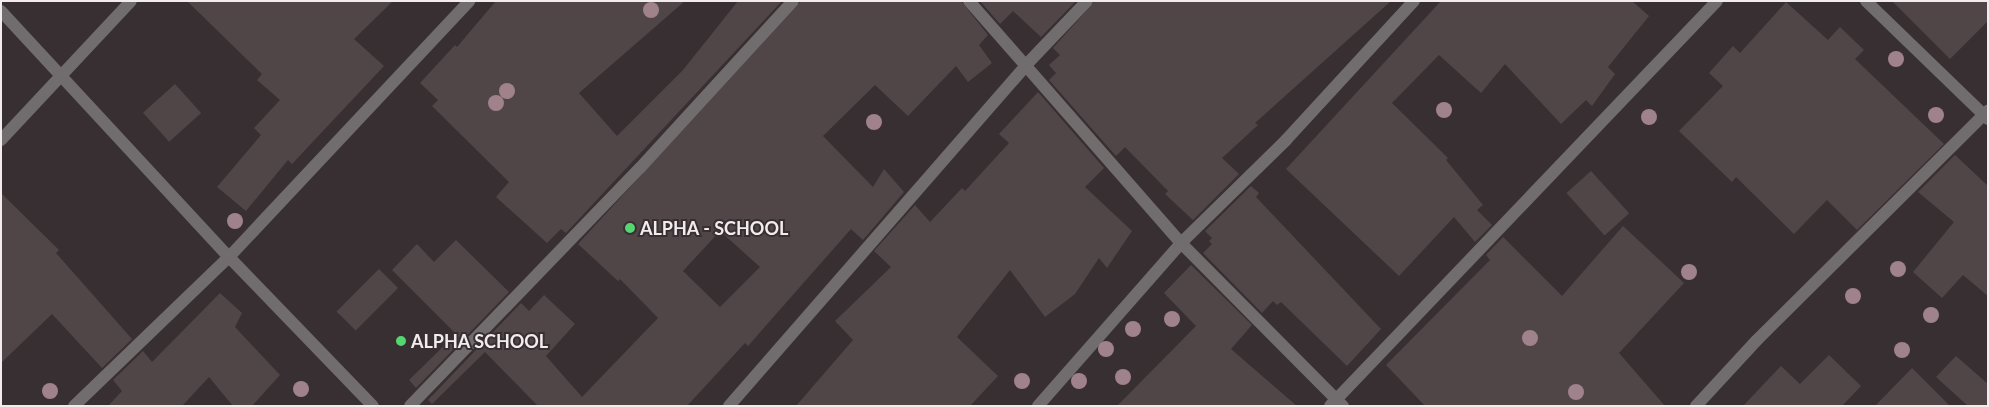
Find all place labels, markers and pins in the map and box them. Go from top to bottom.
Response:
place label: ALPHA - SCHOOL [640,217,789,239]
marker: ALPHA - SCHOOL [624,222,636,234]
place label: ALPHA SCHOOL [411,330,549,352]
marker: ALPHA SCHOOL [395,335,407,347]

